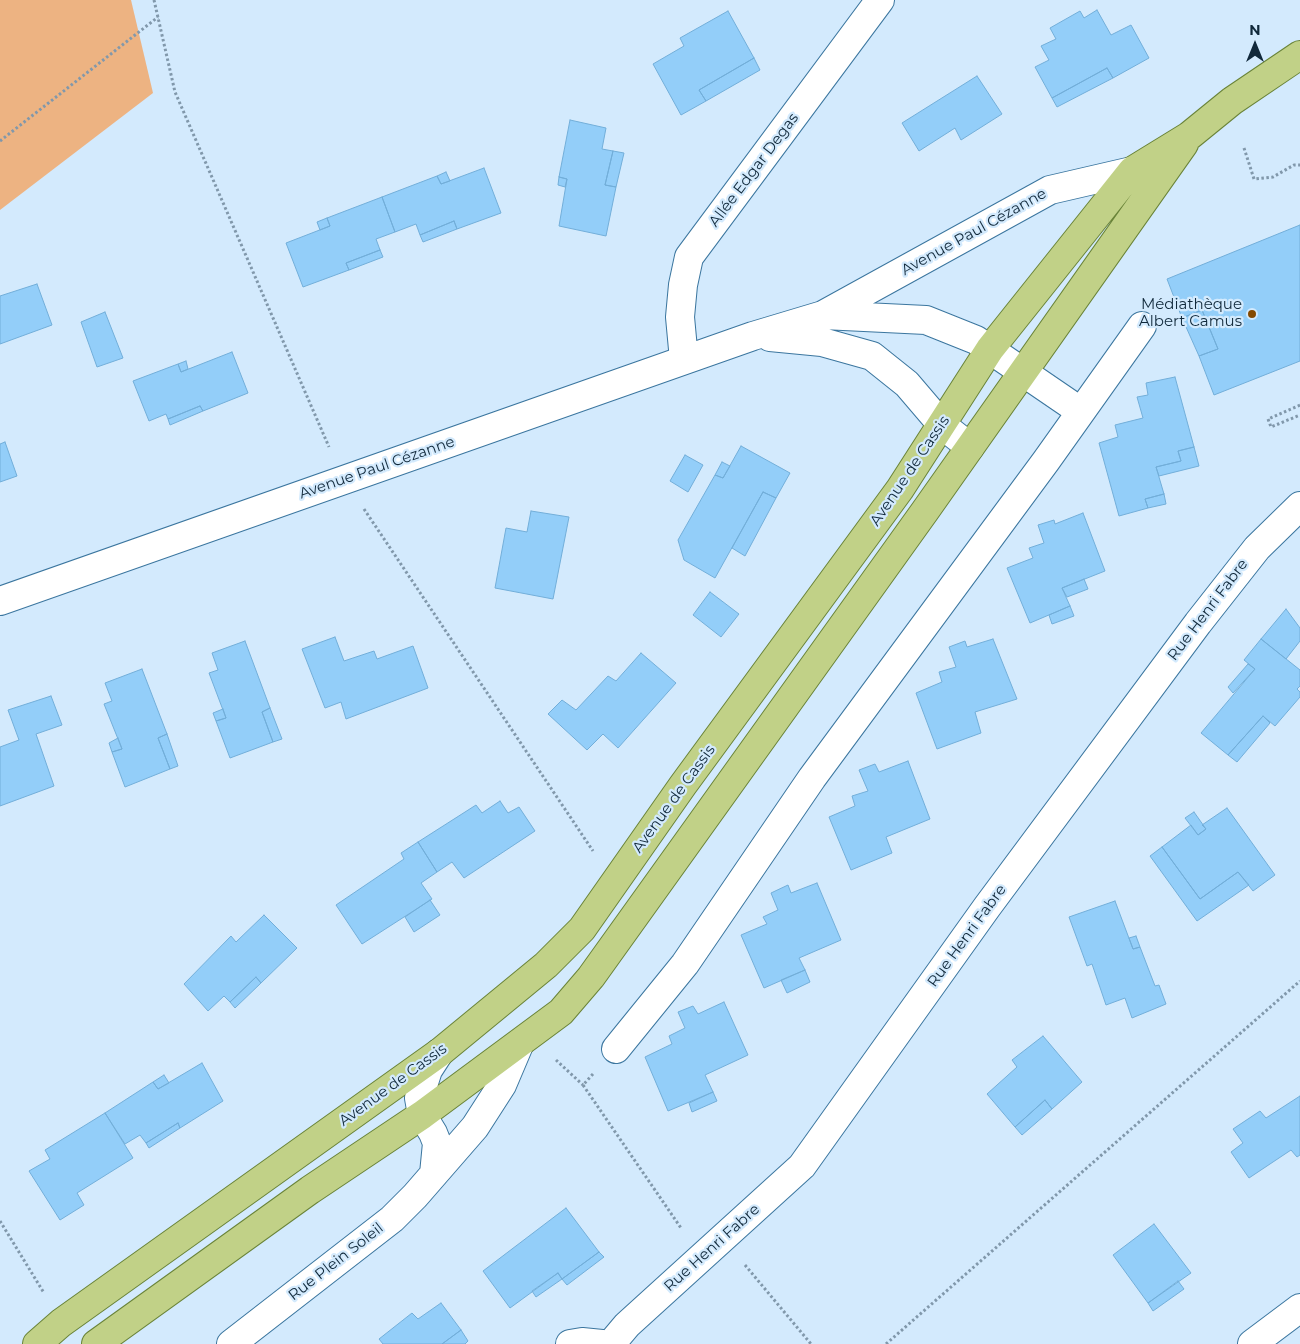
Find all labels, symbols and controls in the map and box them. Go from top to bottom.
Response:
north arrow [1230,20,1280,70]
text: N [1249,21,1261,39]
street label: Allée Edgar Degas [705,110,803,230]
street label: Avenue Paul Cézanne [898,185,1050,279]
place label: Médiathèque Albert Camus [1139,296,1242,331]
marker: Médiathèque Albert Camus [1246,308,1258,320]
street label: Avenue de Cassis [866,412,954,530]
street label: Avenue Paul Cézanne [297,433,457,503]
street label: Rue Henri Fabre [1164,556,1252,664]
street label: Avenue de Cassis [629,742,719,856]
street label: Rue Henri Fabre [924,881,1010,991]
street label: Avenue de Cassis [336,1040,450,1130]
street label: Rue Henri Fabre [661,1200,763,1296]
street label: Rue Plein Soleil [285,1219,387,1305]

